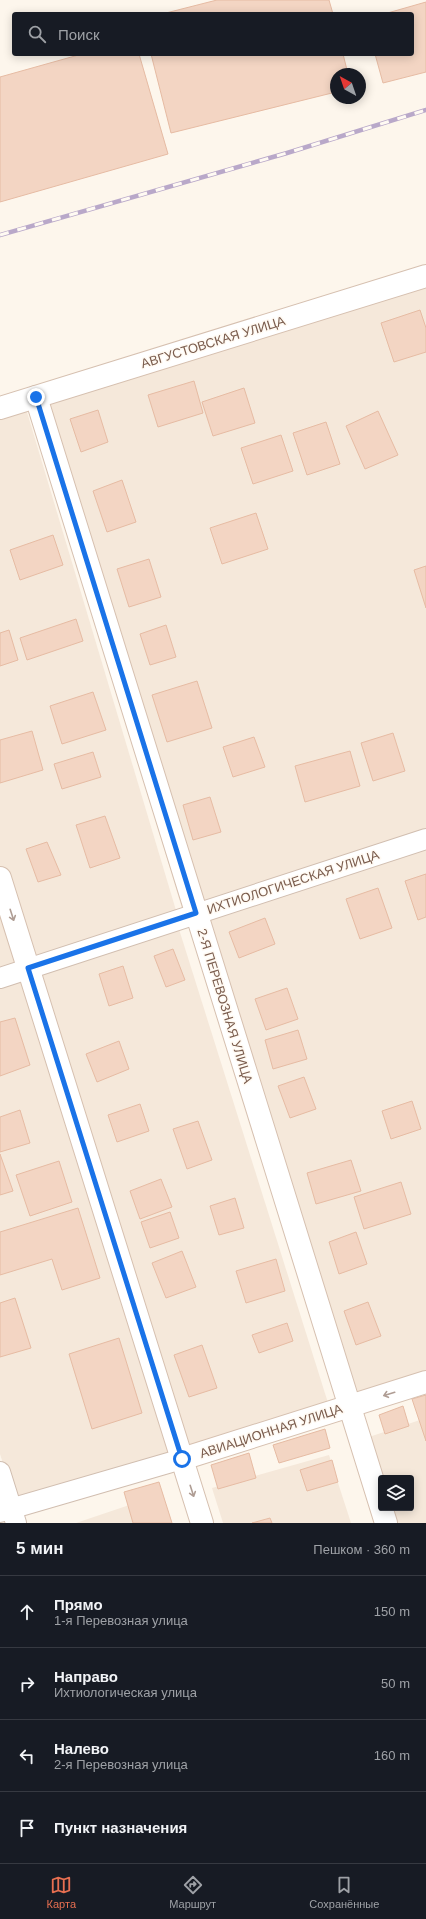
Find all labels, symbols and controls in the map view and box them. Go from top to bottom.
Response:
search box [12,12,414,56]
icon: search [26,23,48,45]
text: Поиск [58,26,100,43]
north arrow [330,68,366,104]
street label: АВГУСТОВСКАЯ УЛИЦА [139,313,287,371]
route end [27,388,45,406]
street label: ИХТИОЛОГИЧЕСКАЯ УЛИЦА [205,847,381,917]
one-way arrow [9,909,16,922]
street label: 2-Я ПЕРЕВОЗНАЯ УЛИЦА [194,927,256,1086]
one-way arrow [382,1391,395,1398]
street label: АВИАЦИОННАЯ УЛИЦА [198,1401,344,1461]
route start [173,1450,191,1468]
map controls [378,1475,414,1511]
button: layers [378,1475,414,1511]
one-way arrow [189,1485,196,1498]
text: 5 мин [16,1539,63,1558]
text: Пешком · 360 m [313,1542,410,1557]
text: Прямо [54,1596,103,1613]
icon: ahead [16,1601,38,1623]
text: 150 m [374,1604,410,1619]
text: 1-я Перевозная улица [54,1613,188,1628]
text: Направо [54,1668,118,1685]
icon: right [16,1673,38,1695]
text: 50 m [381,1676,410,1691]
text: Ихтиологическая улица [54,1685,197,1700]
text: Налево [54,1740,109,1757]
icon: left [16,1745,38,1767]
text: 160 m [374,1748,410,1763]
text: 2-я Перевозная улица [54,1757,188,1772]
icon: arrive [16,1817,38,1839]
text: Пункт назначения [54,1819,187,1836]
tab: Карта [47,1874,76,1910]
tab: Маршрут [169,1874,216,1910]
tab: Сохранённые [309,1874,379,1910]

